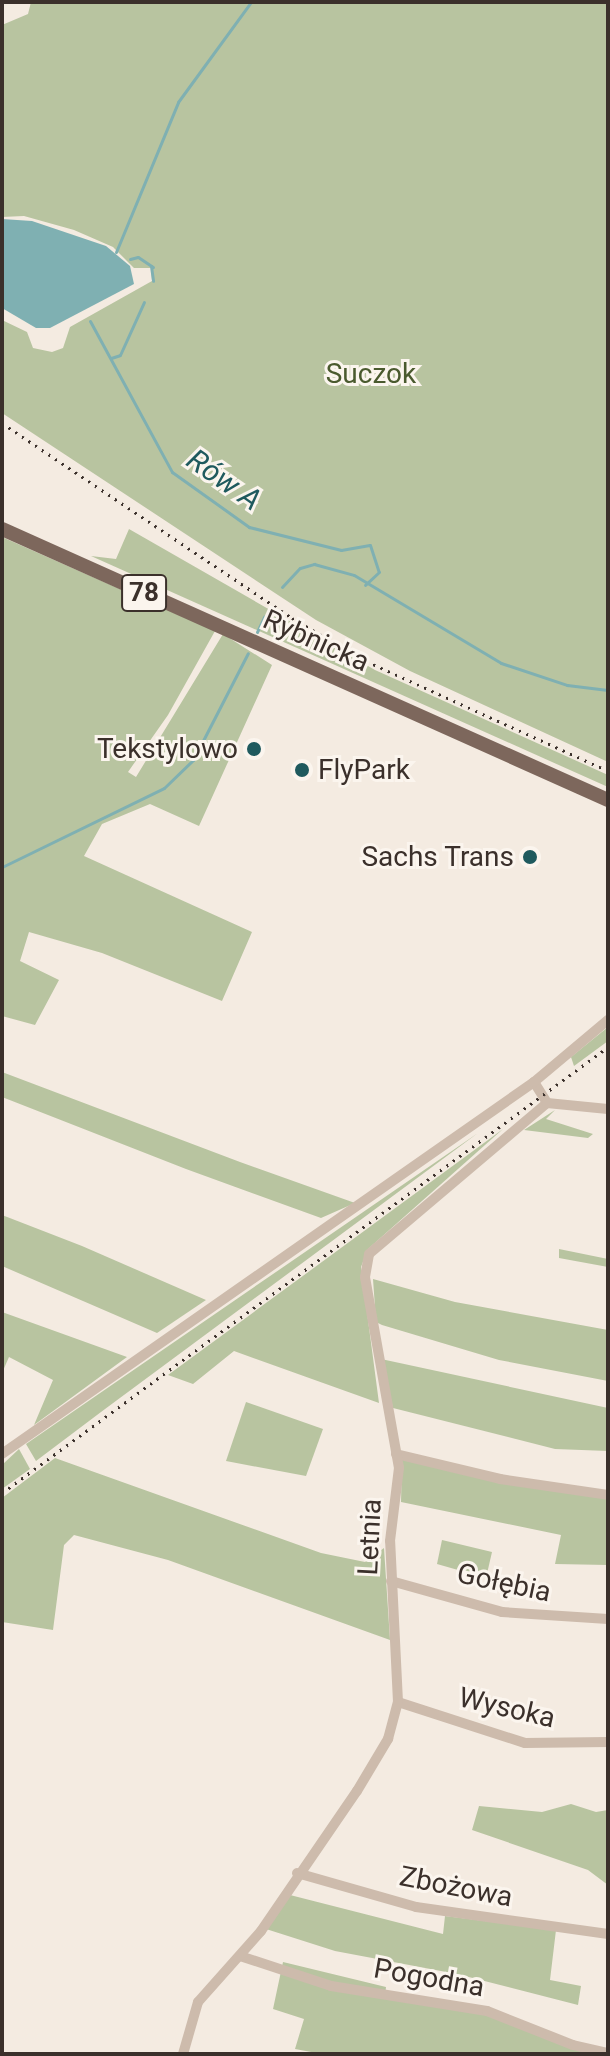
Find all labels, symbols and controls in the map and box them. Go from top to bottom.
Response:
park label: Suczok [326,357,416,391]
water label: Rów A [180,442,268,518]
road number: 78 [120,571,168,615]
street label: Rybnicka [258,603,374,679]
place label: Tekstylowo [97,732,238,766]
marker: Tekstylowo [245,740,263,758]
place label: FlyPark [318,753,410,787]
marker: FlyPark [293,761,311,779]
place label: Sachs Trans [361,840,514,874]
marker: Sachs Trans [521,848,539,866]
street label: Letnia [351,1498,389,1576]
street label: Gołębia [454,1557,554,1609]
street label: Wysoka [456,1681,558,1735]
street label: Zbożowa [397,1860,515,1914]
street label: Pogodna [371,1952,487,2004]

